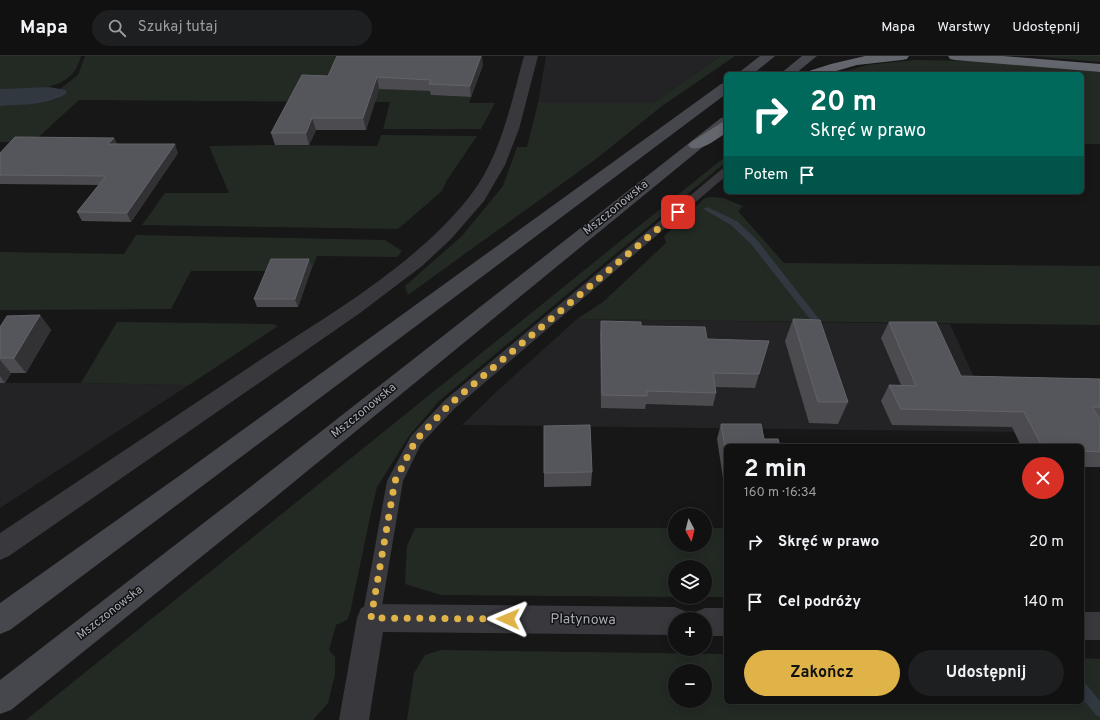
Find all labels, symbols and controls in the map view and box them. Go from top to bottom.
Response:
search box [92,10,372,46]
text: Mapa [20,16,68,40]
icon: search [106,17,128,39]
text: Szukaj tutaj [138,18,217,37]
text: Mapa [881,19,915,36]
text: Warstwy [937,19,990,36]
text: Udostępnij [1012,19,1080,36]
text: 20 m [810,85,877,121]
icon: right [744,88,796,140]
text: Skręć w prawo [810,120,926,143]
icon: arrive [796,164,818,186]
text: Potem [744,166,788,185]
street label: Mszczonowska [580,177,652,239]
pin [661,195,695,229]
icon: arrive [667,201,689,223]
street label: Mszczonowska [328,380,400,442]
text: 2 min [744,455,807,485]
button: close [1022,457,1064,499]
text: 160 m · 16:34 [744,485,817,501]
north arrow [668,508,712,552]
map controls [668,508,712,708]
icon: right [744,531,766,553]
text: Skręć w prawo [778,533,879,552]
text: 20 m [1029,533,1064,552]
button: layers [668,560,712,604]
street label: Mszczonowska [74,582,146,644]
icon: arrive [744,591,766,613]
text: Cel podróży [778,593,861,612]
text: 140 m [1024,593,1064,612]
position arrow [487,598,529,640]
street label: Platynowa [550,611,616,629]
button: + [668,612,712,656]
button: Zakończ [744,650,900,696]
button: Udostępnij [908,650,1064,696]
button: − [668,664,712,708]

